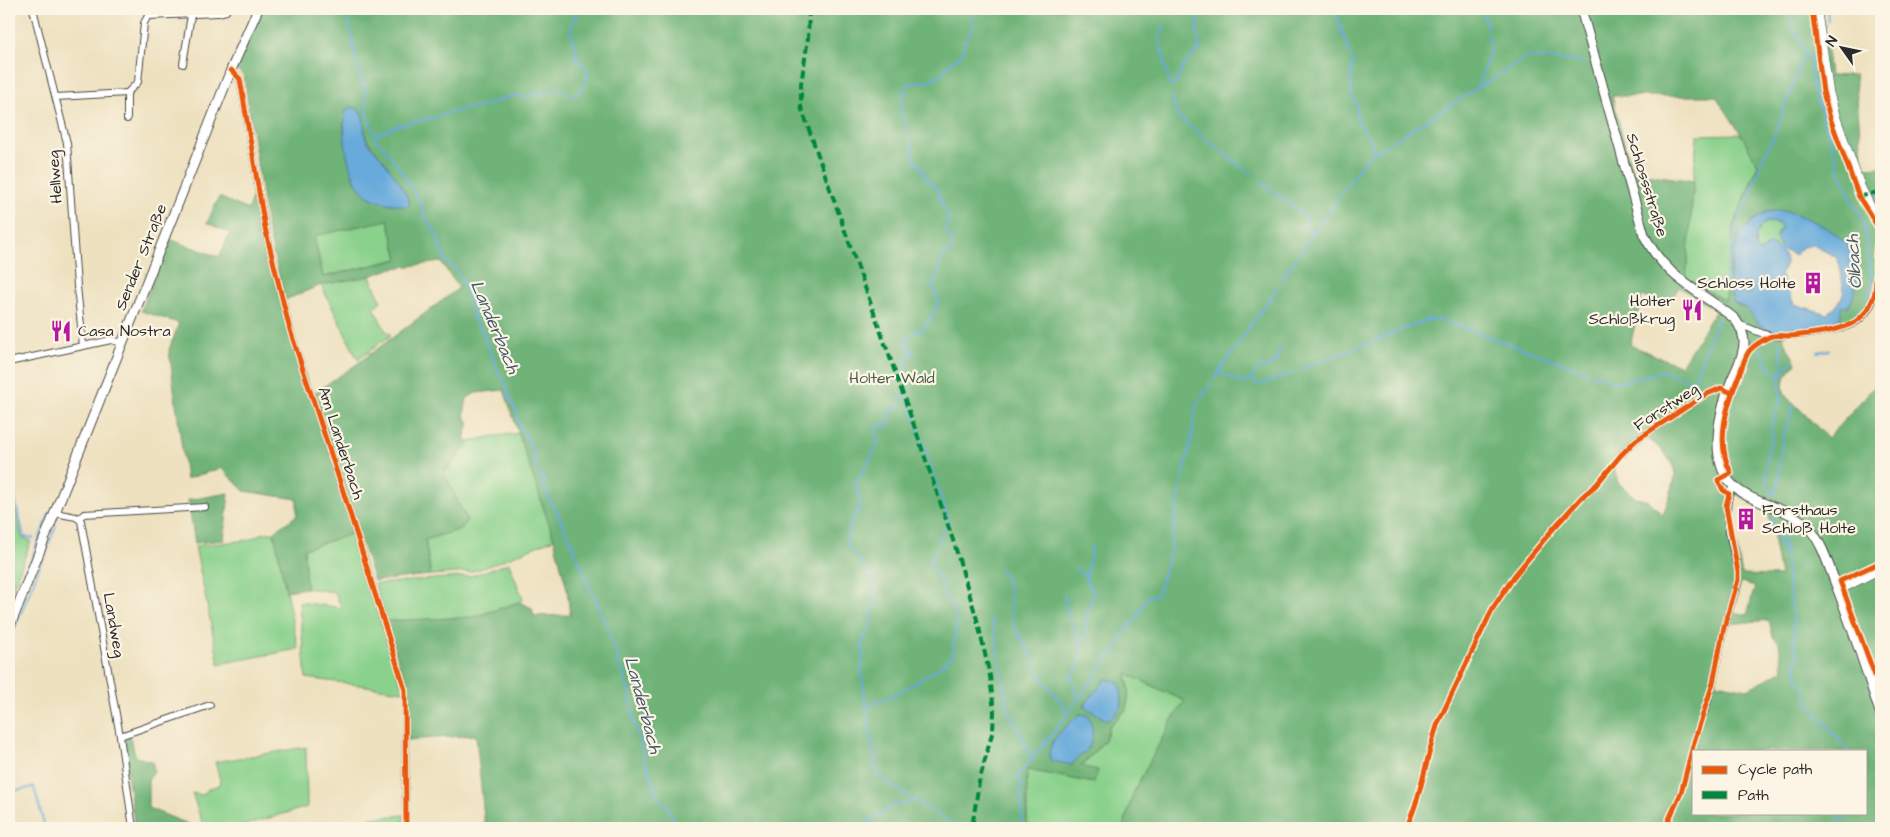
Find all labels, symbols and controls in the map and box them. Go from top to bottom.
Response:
north arrow [1818,22,1868,72]
text: N [1821,32,1843,51]
street label: Schlossstraße [1621,130,1673,240]
street label: Hellweg [42,150,69,204]
street label: Sender Straße [110,200,172,313]
water label: Ölbach [1840,233,1868,290]
building icon: Schloss Holte [1800,270,1826,296]
place label: Schloss Holte [1697,272,1796,294]
water label: Landerbach [464,277,526,378]
place label: Holter Schloßkrug [1589,290,1675,331]
restaurant icon: Holter Schloßkrug [1679,297,1705,323]
restaurant icon: Casa Nostra [48,318,74,344]
place label: Casa Nostra [78,320,171,342]
park label: Holter Wald [849,367,935,389]
street label: Forstweg [1629,378,1703,437]
street label: Am Landerbach [312,384,370,502]
place label: Forsthaus Schloß Holte [1762,499,1856,539]
building icon: Forsthaus Schloß Holte [1733,506,1759,532]
street label: Landweg [97,591,130,659]
water label: Landerbach [618,654,668,757]
legend [1692,750,1868,814]
text: Cycle path [1738,759,1813,781]
text: Path [1738,785,1769,806]

